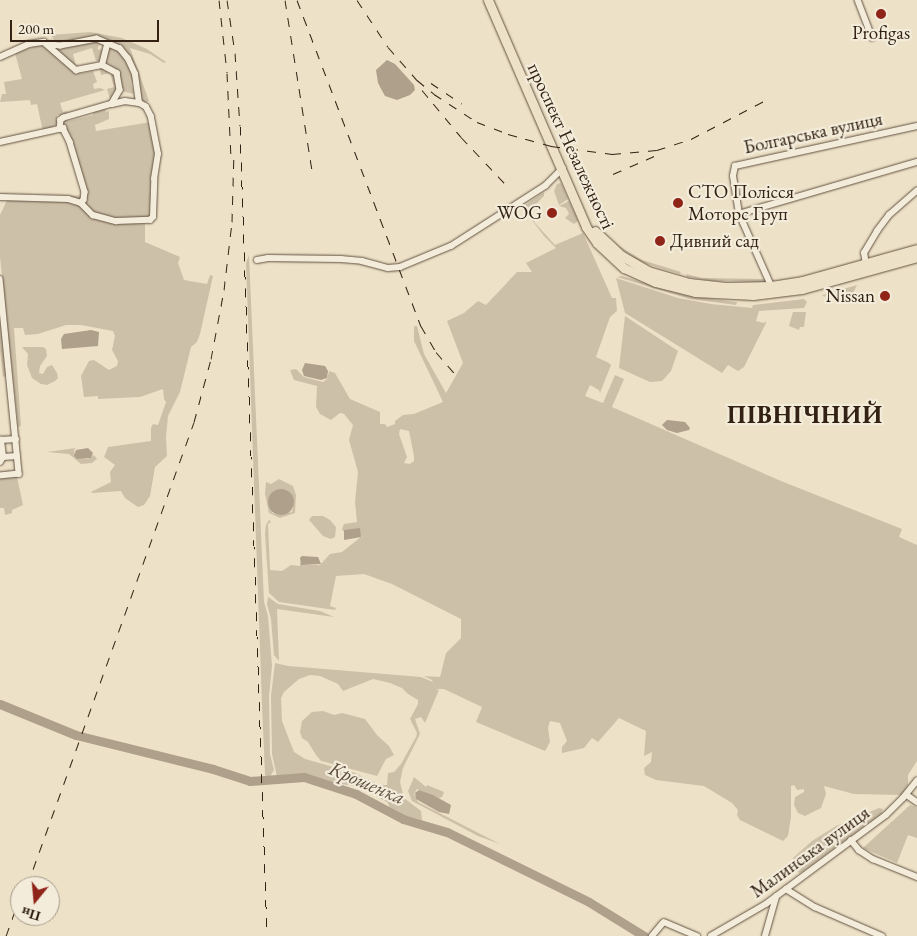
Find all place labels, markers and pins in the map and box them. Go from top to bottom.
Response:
marker: Profigas [875,8,887,20]
place label: Profigas [852,22,910,44]
place label: СТО Полісся Моторс Груп [688,181,794,225]
marker: СТО Полісся Моторс Груп [672,197,684,209]
place label: WOG [497,202,542,224]
marker: WOG [546,207,558,219]
place label: Дивний сад [670,230,759,252]
marker: Дивний сад [654,235,666,247]
place label: Nissan [825,285,875,307]
marker: Nissan [879,290,891,302]

